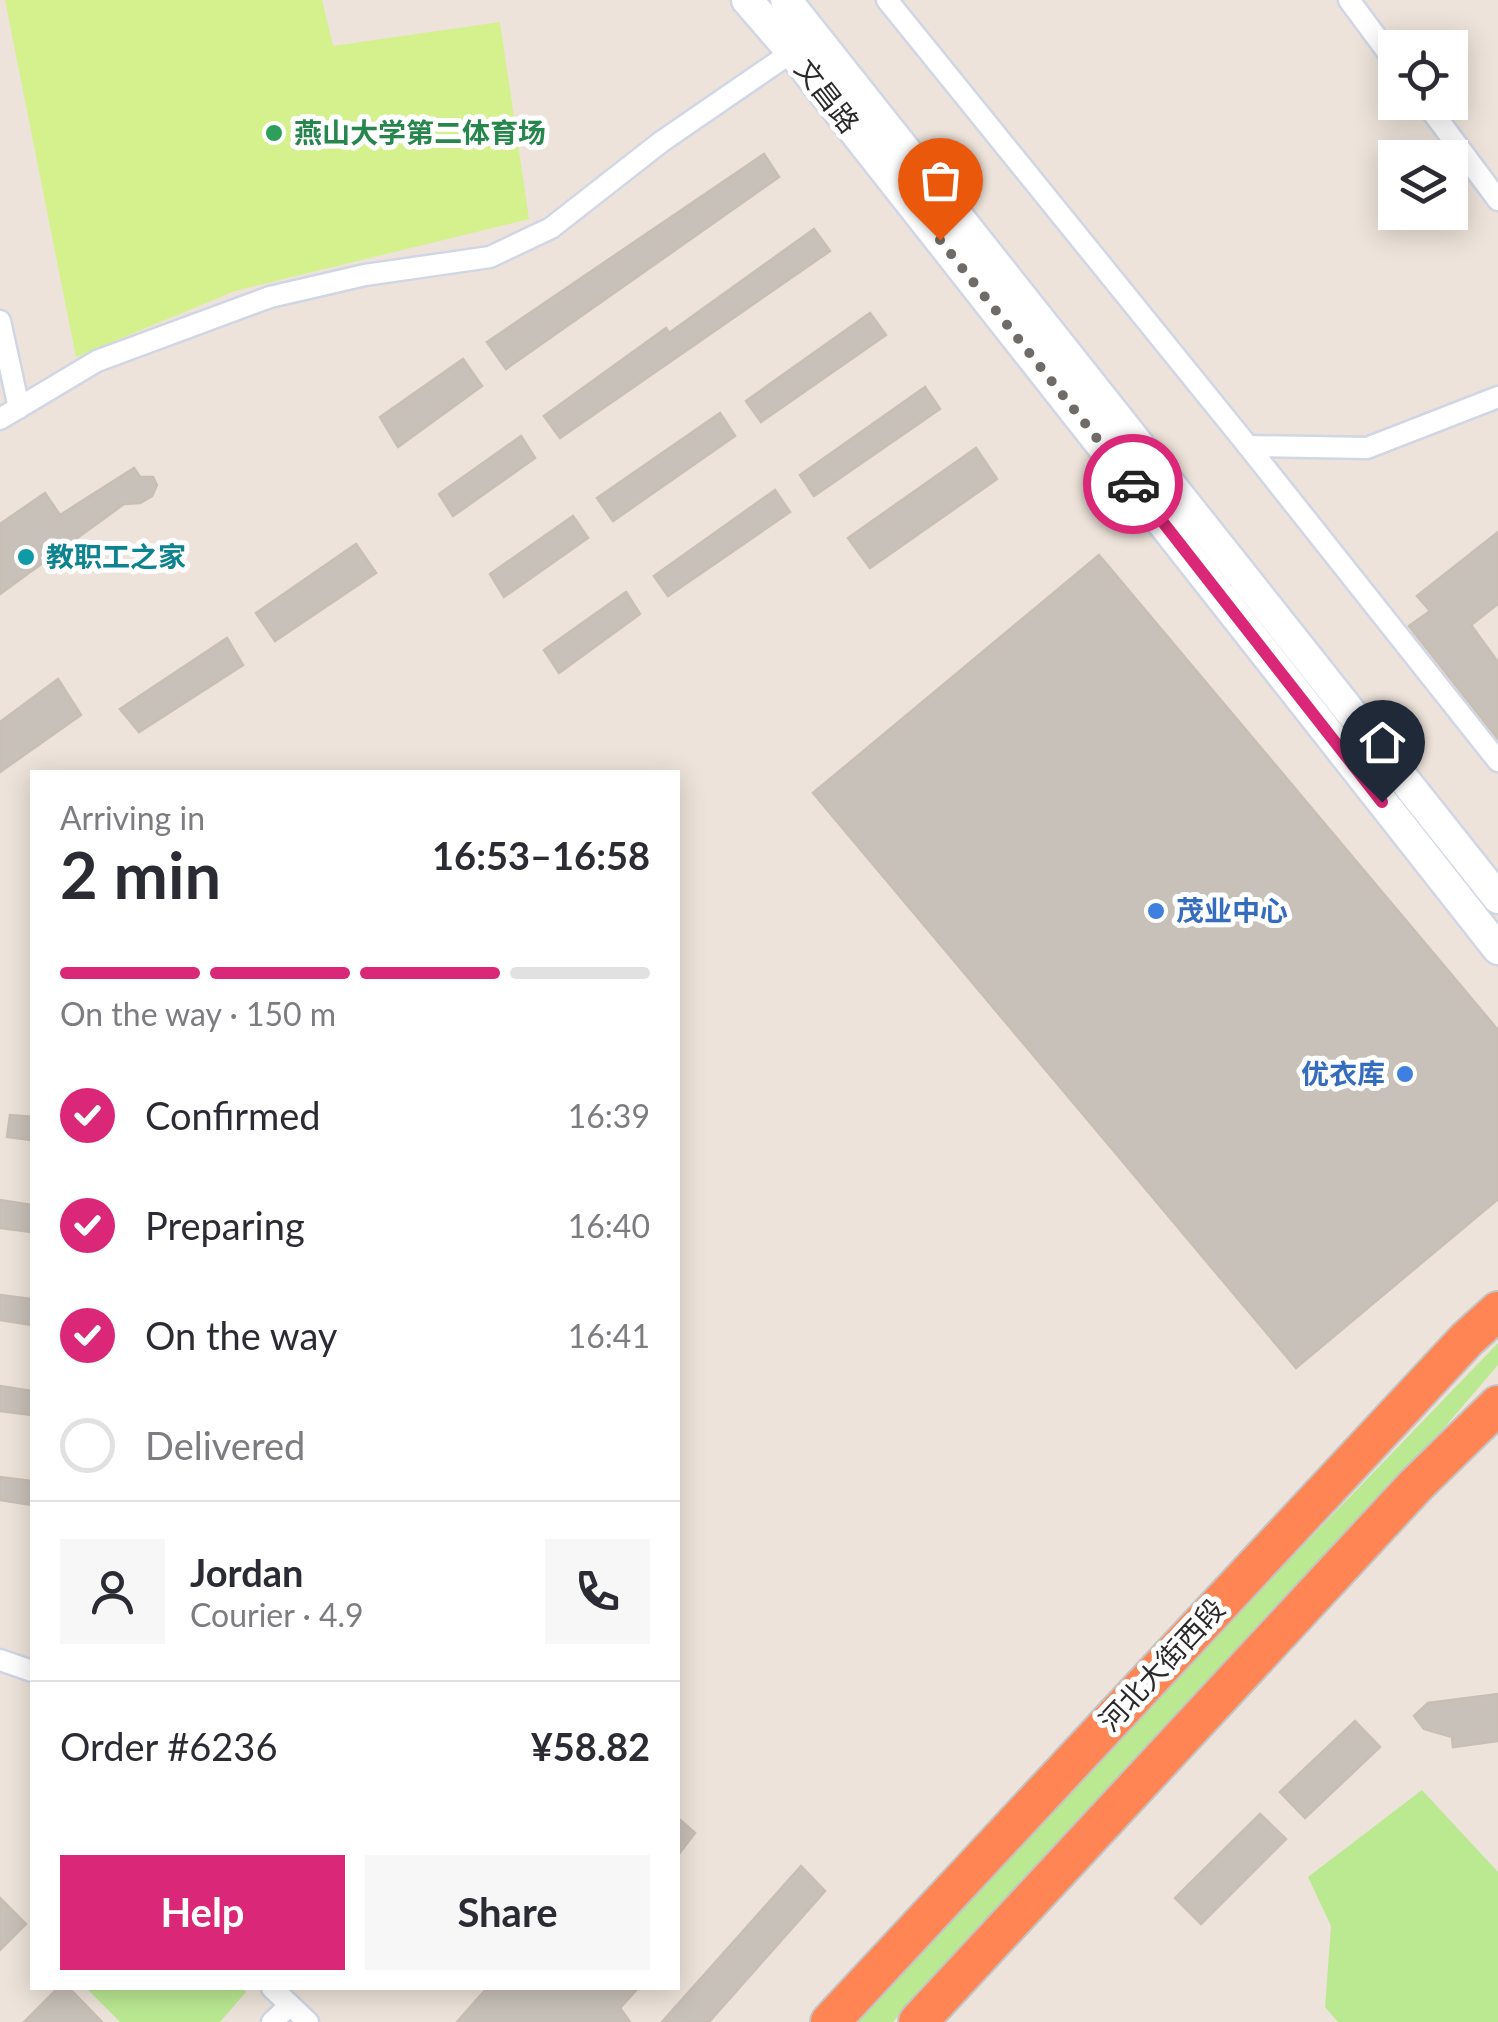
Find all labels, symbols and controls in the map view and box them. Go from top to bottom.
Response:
map controls [1378,30,1468,230]
button: locate [1378,30,1468,120]
street label: 文昌路 [789,52,867,139]
place label: 燕山大学第二体育场 [294,115,546,149]
marker: 燕山大学第二体育场 [263,122,285,144]
pin [898,138,983,241]
button: layers [1378,140,1468,230]
icon: bag [913,153,968,208]
courier [1083,434,1183,534]
icon: car [1106,457,1161,512]
place label: 教职工之家 [46,539,186,573]
marker: 教职工之家 [15,546,37,568]
pin [1340,700,1425,803]
icon: home [1355,715,1410,770]
text: Arriving in [60,798,205,837]
text: 16:53–16:58 [432,832,650,878]
text: 2 min [60,835,221,913]
place label: 茂业中心 [1176,893,1288,927]
marker: 茂业中心 [1145,900,1167,922]
text: On the way · 150 m [60,994,336,1033]
place label: 优衣库 [1301,1056,1385,1090]
marker: 优衣库 [1394,1063,1416,1085]
icon: check [60,1088,115,1143]
text: Confirmed [145,1092,321,1138]
text: 16:39 [568,1096,650,1135]
icon: check [60,1198,115,1253]
text: Preparing [145,1202,305,1248]
text: 16:40 [568,1206,650,1245]
icon: check [60,1308,115,1363]
text: On the way [145,1312,337,1358]
text: 16:41 [568,1316,650,1355]
text: Delivered [145,1422,305,1468]
button: person [60,1539,165,1644]
button: phone [545,1539,650,1644]
text: Jordan [190,1549,303,1595]
street label: 河北大街西段 [1092,1591,1231,1737]
text: Courier · 4.9 [190,1595,364,1634]
text: Order #6236 [60,1723,277,1769]
text: ¥58.82 [531,1723,650,1769]
button: Help [60,1855,345,1970]
button: Share [365,1855,650,1970]

